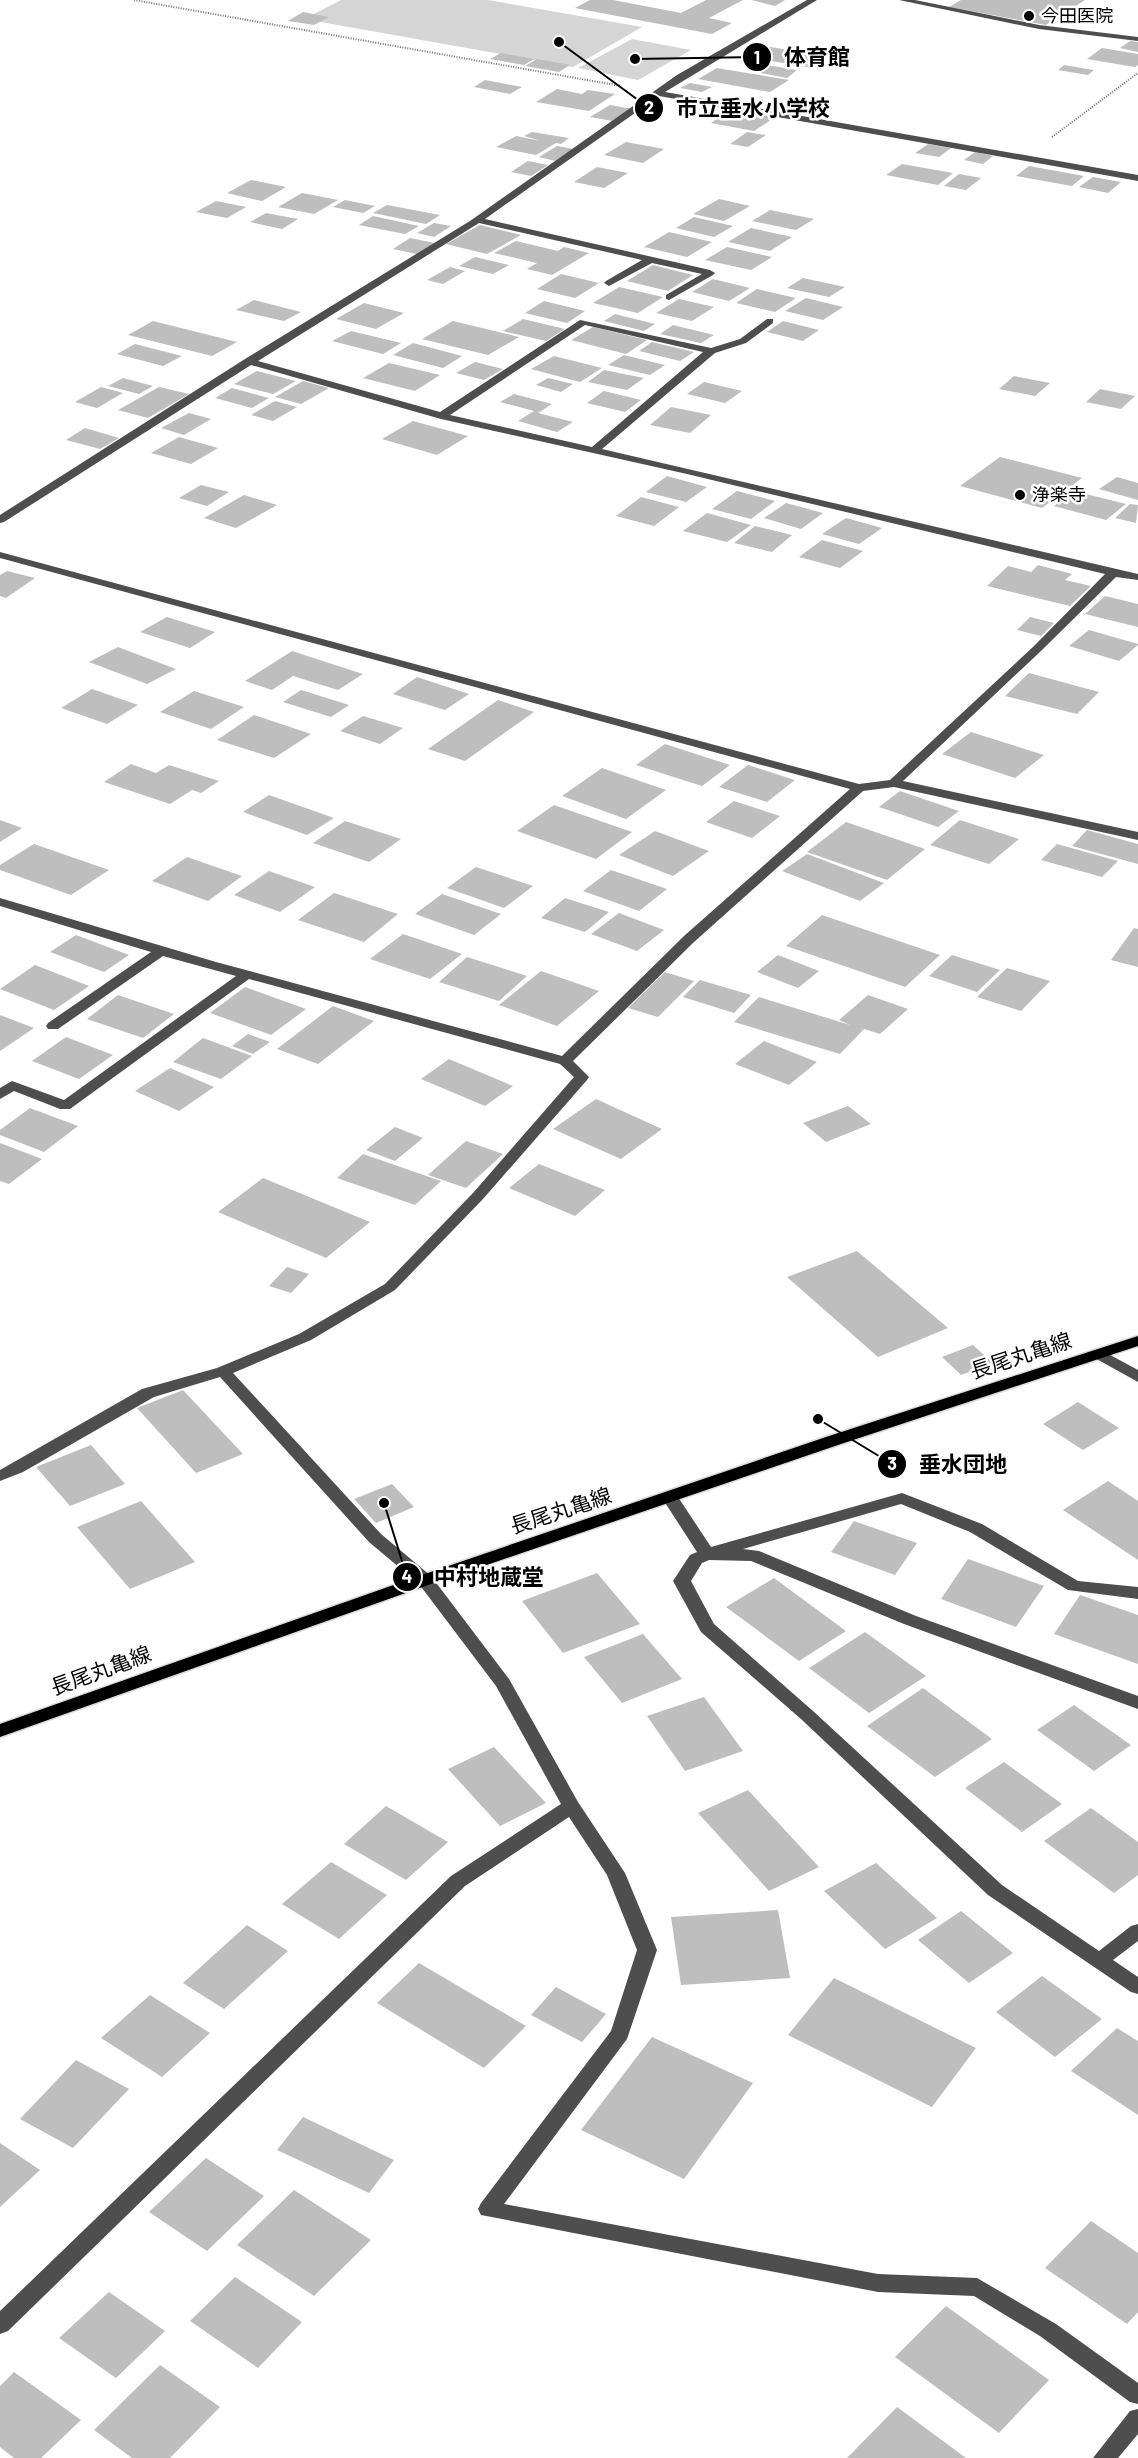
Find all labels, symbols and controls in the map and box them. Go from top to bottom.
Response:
place label: 今田医院 [1041,4,1113,26]
marker: 今田医院 [1022,9,1036,23]
callout: 体育館 [742,37,862,77]
text: 体育館 [784,43,850,69]
text: 1 [754,46,760,68]
callout: 市立垂水小学校 [634,88,842,128]
text: 市立垂水小学校 [676,94,830,120]
text: 2 [644,96,654,118]
place label: 浄楽寺 [1032,483,1086,505]
marker: 浄楽寺 [1013,488,1027,502]
street label: 長尾丸亀線 [967,1326,1074,1383]
callout: 垂水団地 [877,1444,1019,1484]
text: 垂水団地 [919,1450,1007,1476]
text: 3 [887,1452,897,1474]
street label: 長尾丸亀線 [507,1481,614,1538]
callout: 中村地蔵堂 [392,1557,556,1597]
text: 中村地蔵堂 [434,1563,544,1589]
text: 4 [402,1565,413,1587]
street label: 長尾丸亀線 [47,1640,154,1699]

